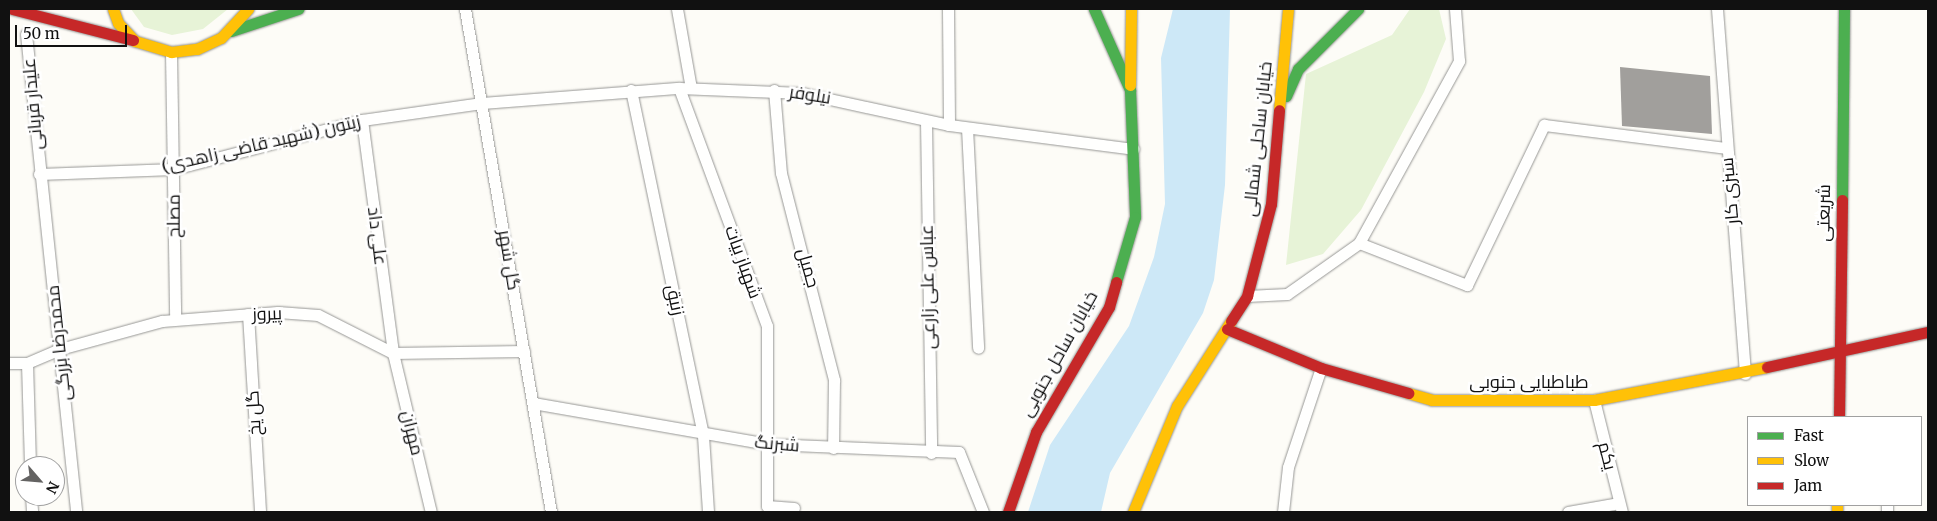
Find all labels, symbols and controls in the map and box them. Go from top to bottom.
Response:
scale bar [18,15,130,47]
text: 50 m [23,24,60,43]
street label: علیدار قربانی [18,57,48,151]
street label: خیابان ساحلی شمالی [1239,60,1277,218]
street label: نیلوفر [787,81,833,109]
street label: زیتون (شهید قاضی زاهدی) [159,111,363,177]
street label: سبزی کار [1716,157,1744,225]
street label: شریعتی [1813,184,1835,242]
street label: مصلح [163,194,185,238]
street label: علی داد [363,206,391,266]
street label: شهباز بیات [720,223,766,301]
street label: عباس علی زارعی [916,225,940,349]
street label: گل شهر [494,228,524,292]
street label: جمیل [792,246,824,290]
street label: زنبق [661,283,689,317]
street label: محمدرضا بزرگی [42,284,76,402]
street label: خیابان ساحل جنوبی [1016,287,1102,421]
street label: پیروز [252,303,282,325]
street label: طباطبایی جنوبی [1469,371,1589,393]
street label: گل یخ [242,390,266,436]
street label: مهران [396,408,428,458]
legend [1747,416,1922,506]
text: Fast [1794,426,1824,445]
street label: شبرنگ [754,431,800,457]
street label: یکم [1593,440,1621,472]
text: Slow [1794,451,1829,470]
north arrow [15,456,65,506]
text: Jam [1794,476,1822,495]
text: N [42,478,63,496]

